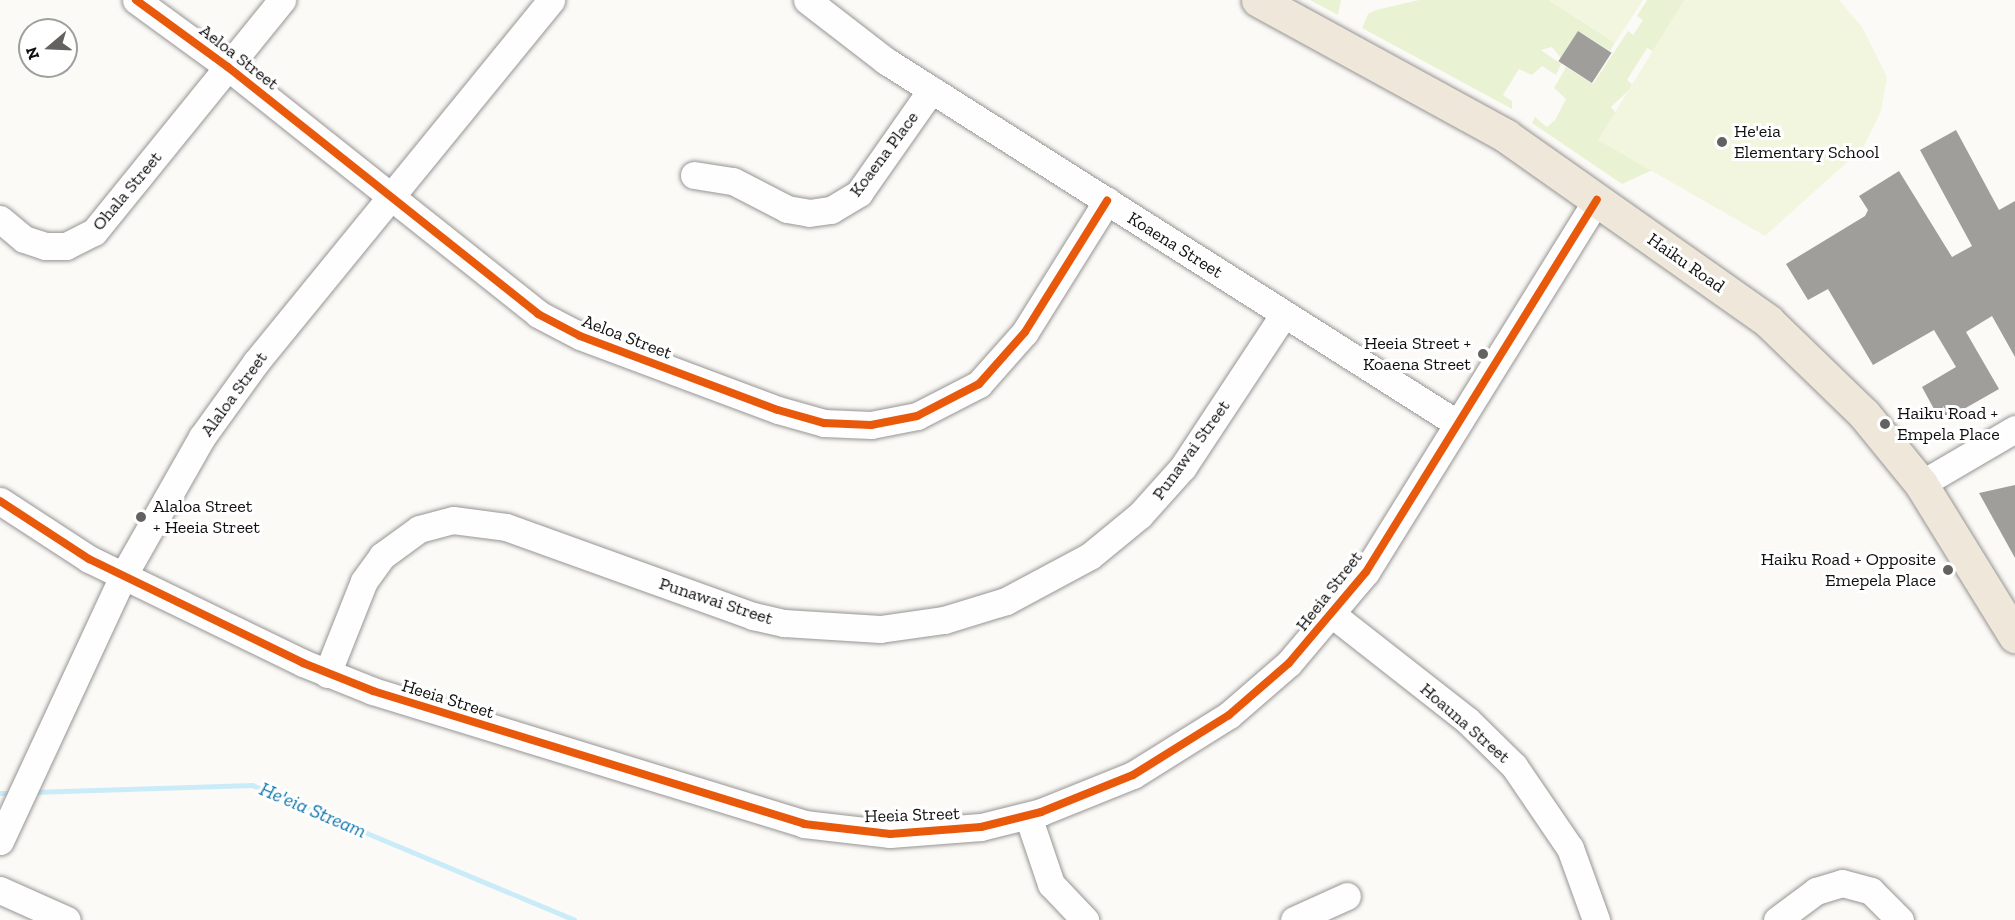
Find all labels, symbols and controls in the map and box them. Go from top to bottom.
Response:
north arrow [18,18,78,78]
street label: Aeloa Street [195,20,283,94]
text: N [21,45,43,62]
street label: Koaena Place [845,107,923,201]
place label: He'eia Elementary School [1734,121,1880,164]
marker: He'eia Elementary School [1715,135,1729,149]
street label: Ohala Street [88,147,166,235]
street label: Koaena Street [1123,207,1227,283]
street label: Haiku Road [1643,229,1729,297]
street label: Aeloa Street [579,310,675,364]
place label: Heeia Street + Koaena Street [1363,333,1471,376]
street label: Alaloa Street [196,347,272,441]
marker: Heeia Street + Koaena Street [1476,347,1490,361]
street label: Punawai Street [1148,396,1234,504]
place label: Haiku Road + Empela Place [1897,403,2000,446]
marker: Haiku Road + Empela Place [1878,417,1892,431]
place label: Alaloa Street + Heeia Street [153,496,260,538]
marker: Alaloa Street + Heeia Street [134,510,148,524]
street label: Heeia Street [1291,547,1367,635]
place label: Haiku Road + Opposite Emepela Place [1761,549,1936,592]
marker: Haiku Road + Opposite Emepela Place [1941,563,1955,577]
street label: Punawai Street [656,572,776,630]
street label: Heeia Street [399,675,497,723]
street label: Hoauna Street [1416,678,1514,768]
water label: He'eia Stream [256,777,370,843]
street label: Heeia Street [864,803,960,827]

